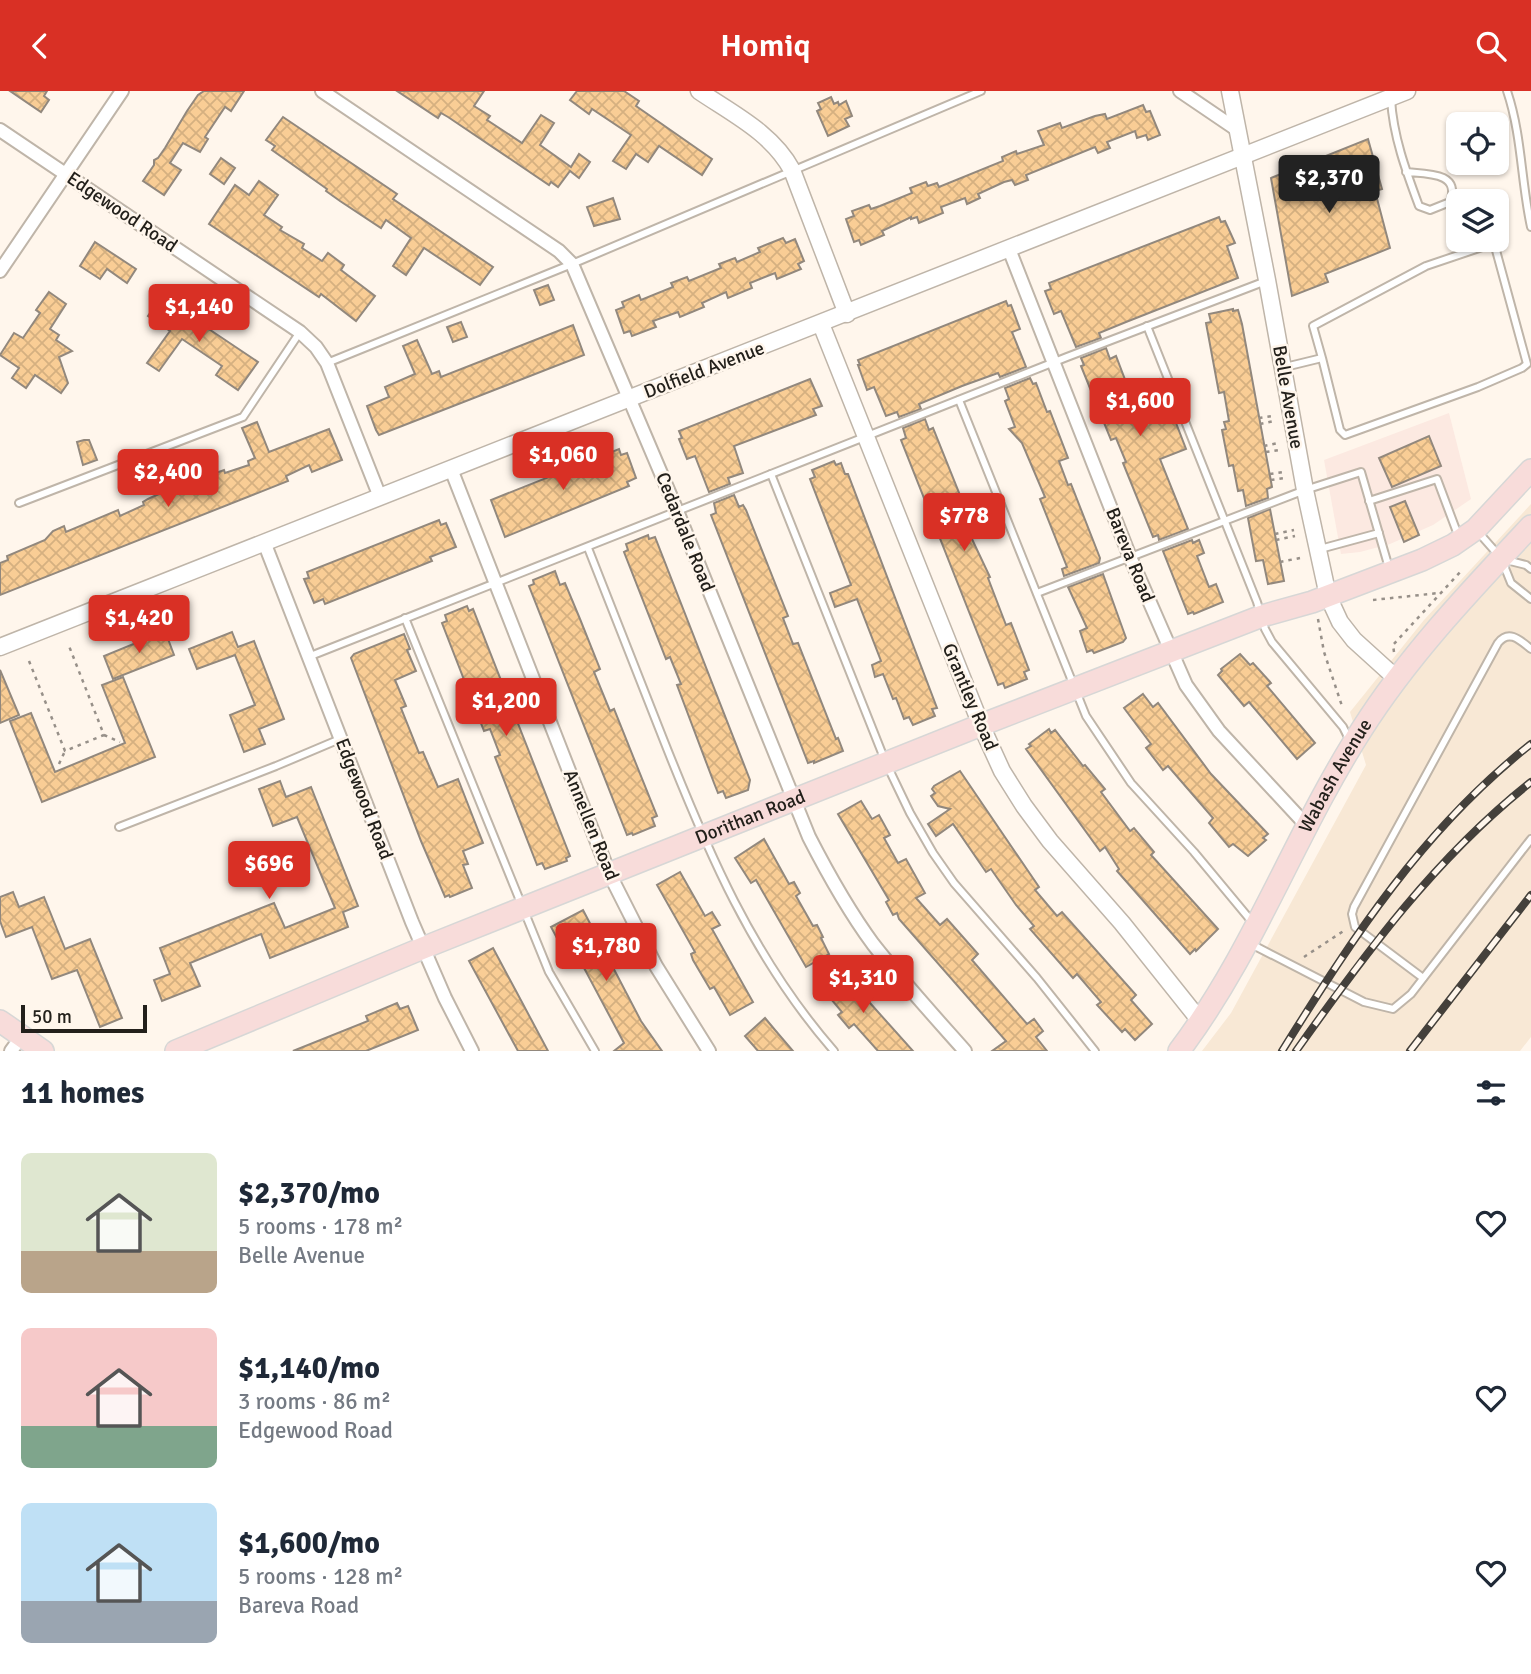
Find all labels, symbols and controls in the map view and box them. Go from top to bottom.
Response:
text: Homiq [720,26,811,65]
icon: back [21,27,59,65]
icon: search [1472,27,1510,65]
map controls [1446,112,1509,252]
button: locate [1446,112,1509,175]
pin: $2,370 [1272,155,1386,215]
text: $2,370 [1295,163,1363,192]
street label: Edgewood Road [62,166,182,258]
button: layers [1446,189,1509,252]
pin: $1,140 [142,285,256,344]
text: $1,140 [165,292,233,321]
street label: Dolfield Avenue [640,336,768,404]
street label: Belle Avenue [1267,343,1309,451]
pin: $1,600 [1083,379,1197,438]
text: $1,600 [1106,386,1174,415]
pin: $1,060 [506,433,620,492]
text: $1,060 [529,440,597,469]
pin: $2,400 [111,449,225,509]
text: $2,400 [134,457,202,486]
street label: Cedardale Road [650,469,720,595]
pin: $778 [923,493,1005,553]
text: $778 [939,501,989,530]
street label: Bareva Road [1100,504,1160,606]
pin: $1,420 [82,595,196,655]
text: $1,420 [105,603,173,632]
street label: Grantley Road [937,640,1003,754]
pin: $1,200 [449,679,563,738]
text: $1,200 [472,686,540,715]
street label: Wabash Avenue [1294,714,1377,837]
street label: Edgewood Road [330,735,398,863]
street label: Annellen Road [558,766,624,884]
street label: Dorithan Road [692,784,809,850]
pin: $696 [228,841,310,901]
text: $696 [244,849,294,878]
pin: $1,780 [549,923,663,983]
text: $1,780 [572,931,640,960]
pin: $1,310 [806,955,920,1015]
text: $1,310 [829,963,897,992]
scale bar [21,1002,147,1034]
text: 50 m [32,1005,72,1029]
icon: filters [1472,1074,1510,1112]
text: 11 homes [21,1075,144,1112]
text: $2,370/mo [238,1175,380,1212]
icon: home [77,1181,161,1265]
icon: heart [1472,1204,1510,1242]
text: 5 rooms · 178 m² [238,1212,403,1241]
text: Belle Avenue [238,1241,365,1270]
text: $1,140/mo [238,1350,380,1387]
icon: home [77,1356,161,1440]
icon: heart [1472,1379,1510,1417]
text: 3 rooms · 86 m² [238,1387,391,1416]
text: Edgewood Road [238,1416,393,1445]
text: $1,600/mo [238,1525,380,1562]
icon: home [77,1531,161,1615]
icon: heart [1472,1554,1510,1592]
text: 5 rooms · 128 m² [238,1562,403,1591]
text: Bareva Road [238,1591,359,1620]

